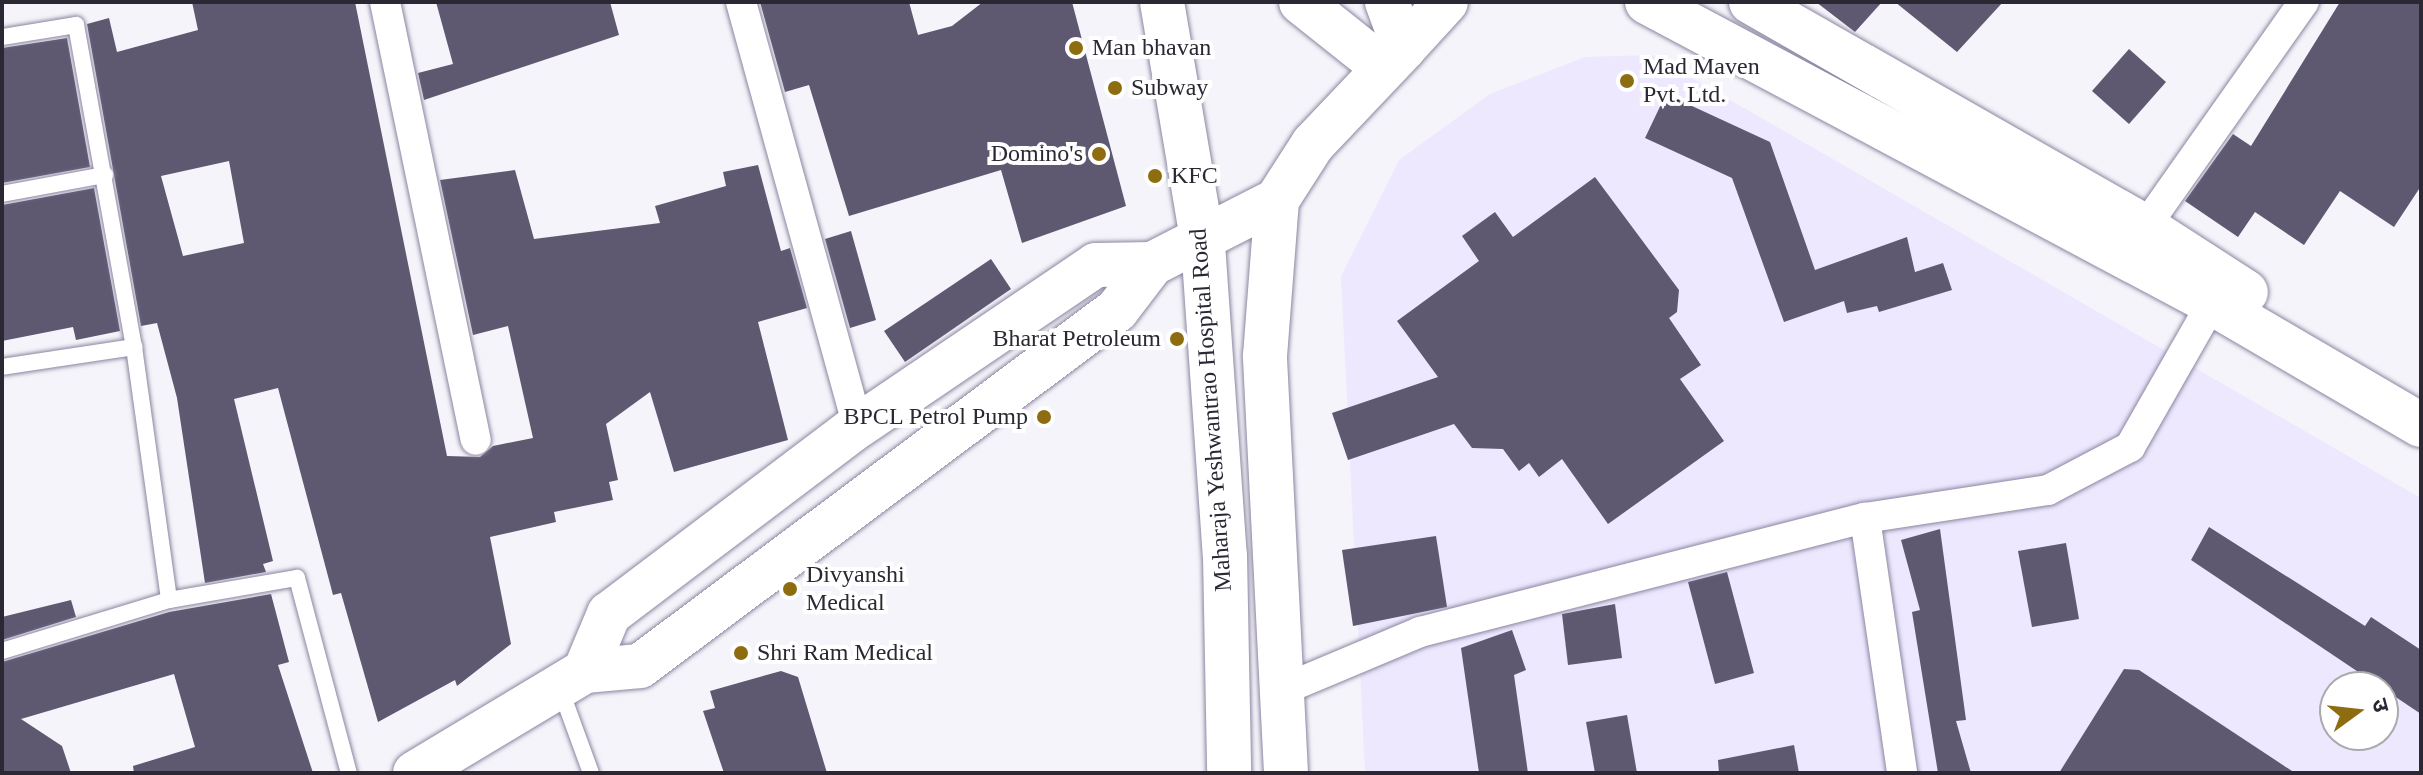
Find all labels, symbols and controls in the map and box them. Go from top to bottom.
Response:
place label: Man bhavan [1092,34,1211,62]
marker: Man bhavan [1067,39,1085,57]
place label: Mad Maven Pvt. Ltd. [1643,53,1760,109]
marker: Mad Maven Pvt. Ltd. [1618,72,1636,90]
place label: Subway [1131,74,1208,102]
marker: Subway [1106,79,1124,97]
place label: Domino's [991,140,1083,168]
marker: Domino's [1090,145,1108,163]
place label: KFC [1171,162,1218,190]
marker: KFC [1146,167,1164,185]
street label: Maharaja Yeshwantrao Hospital Road [1184,227,1238,593]
place label: Bharat Petroleum [992,325,1161,353]
marker: Bharat Petroleum [1168,330,1186,348]
place label: BPCL Petrol Pump [843,403,1028,431]
marker: BPCL Petrol Pump [1035,408,1053,426]
place label: Divyanshi Medical [806,561,905,617]
marker: Divyanshi Medical [781,580,799,598]
place label: Shri Ram Medical [757,639,933,667]
marker: Shri Ram Medical [732,644,750,662]
north arrow [2319,671,2399,751]
text: उ [2367,696,2394,715]

